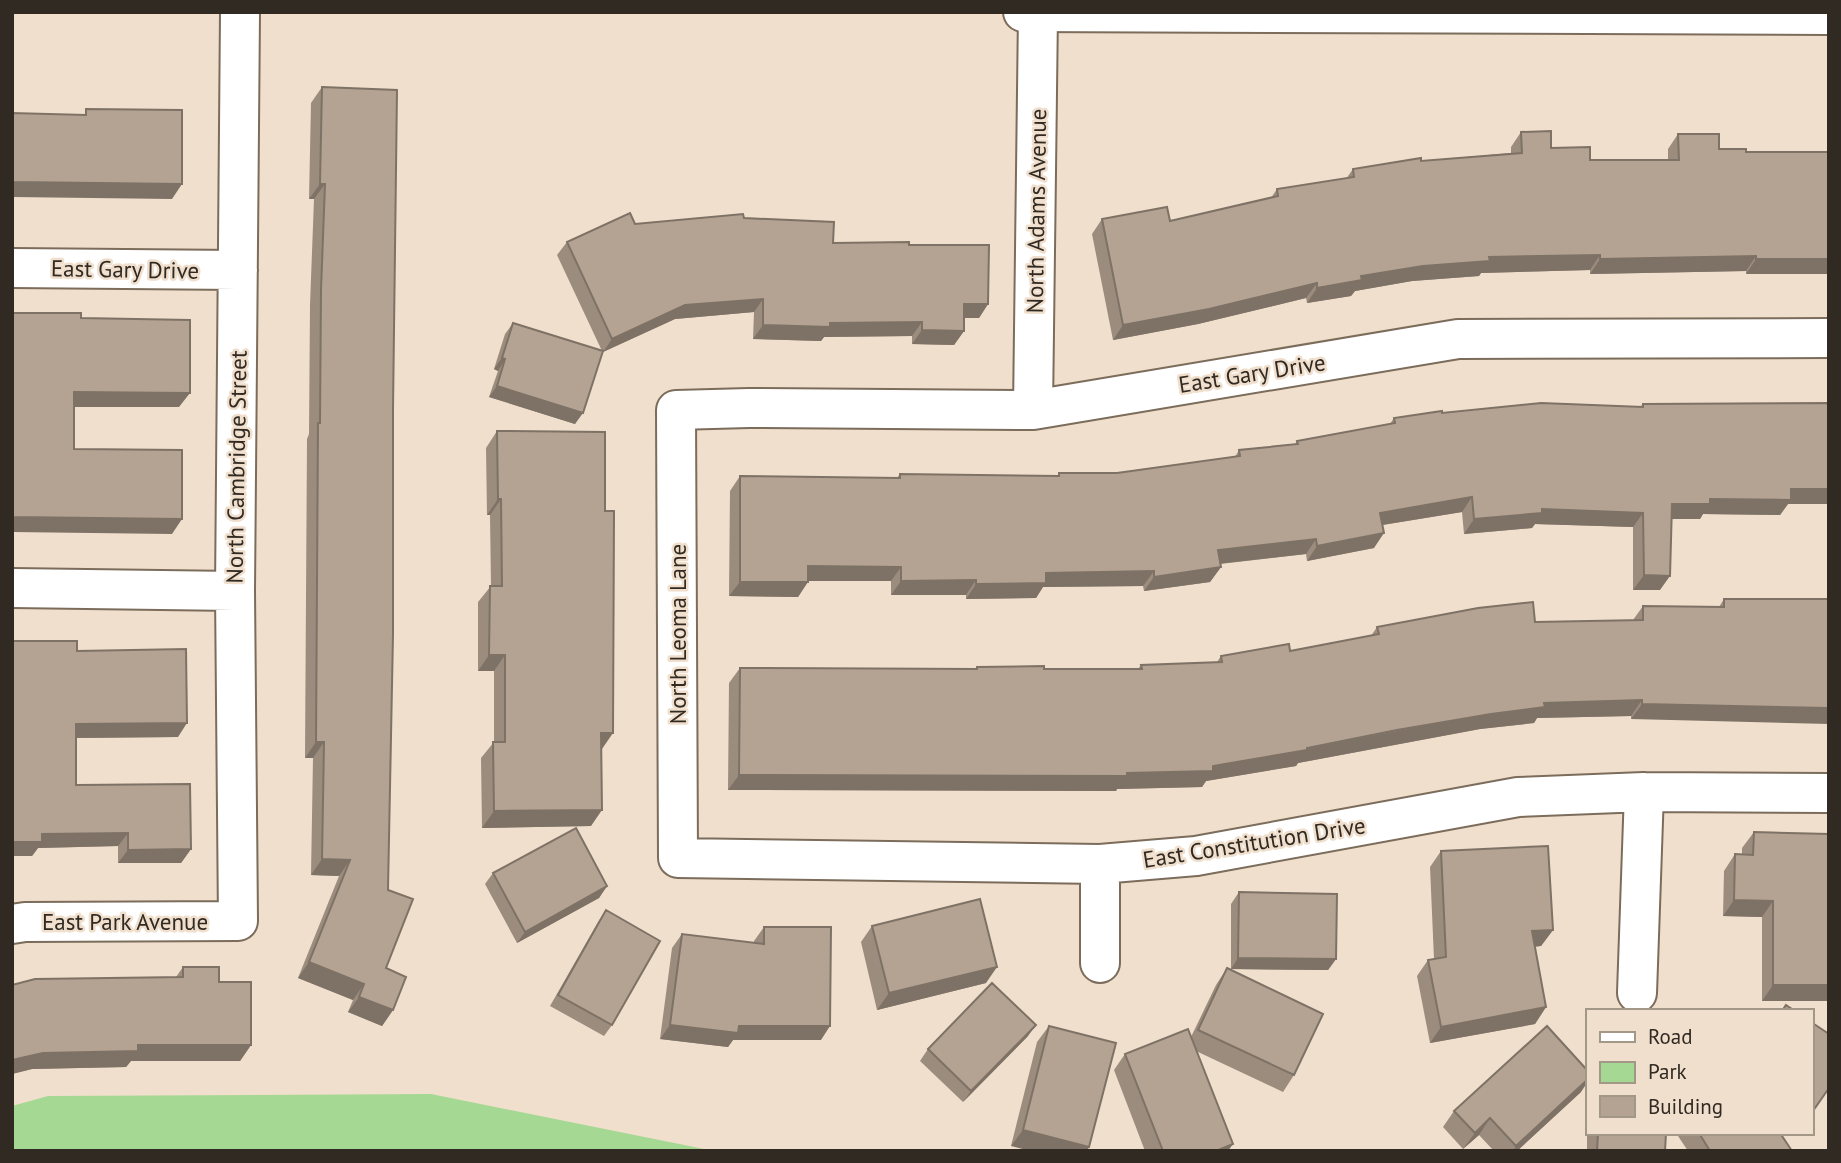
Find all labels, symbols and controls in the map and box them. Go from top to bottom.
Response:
street label: North Adams Avenue [1020,108,1052,314]
street label: East Gary Drive [51,253,199,285]
street label: East Gary Drive [1177,347,1327,399]
street label: North Cambridge Street [219,350,253,584]
street label: North Leoma Lane [663,544,692,724]
street label: East Constitution Drive [1141,810,1367,874]
street label: East Park Avenue [42,907,208,936]
legend [1586,1009,1813,1135]
text: Road [1648,1023,1692,1050]
text: Park [1648,1058,1687,1085]
text: Building [1648,1093,1723,1120]

